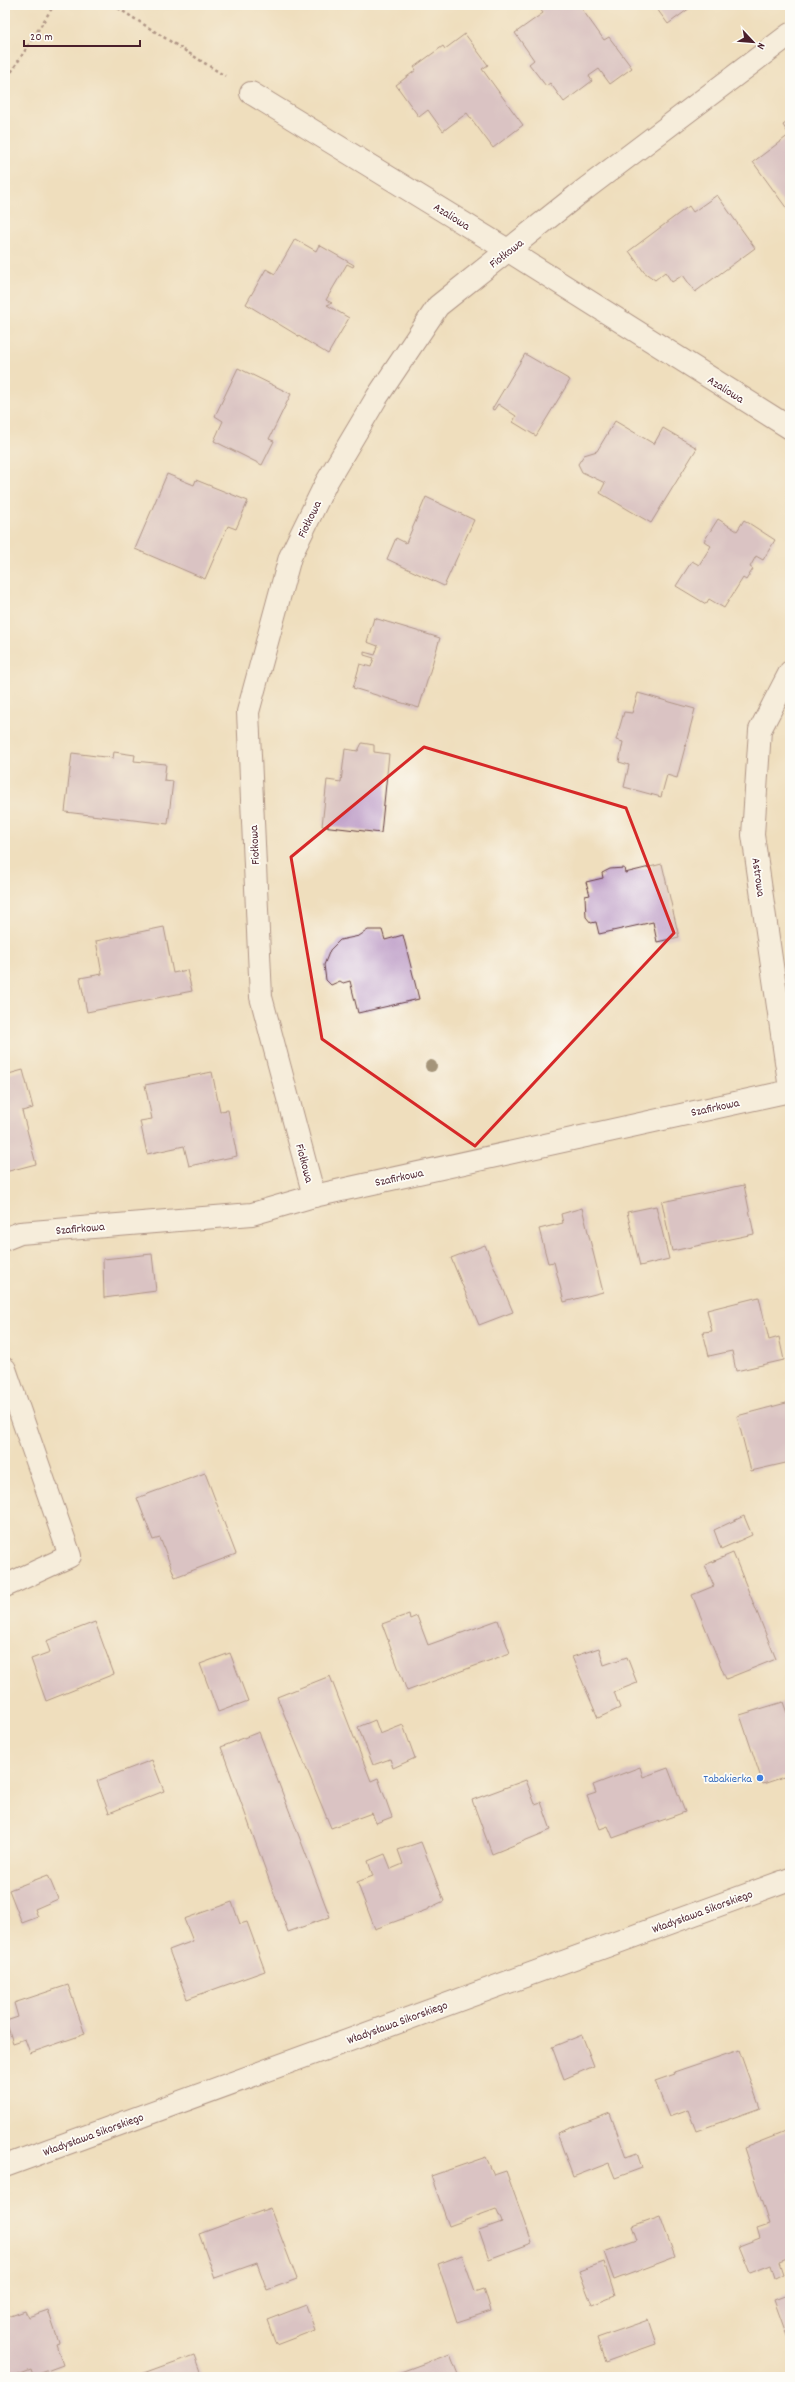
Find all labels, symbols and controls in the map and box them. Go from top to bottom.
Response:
scale bar [24,22,140,48]
north arrow [733,22,773,62]
text: 20 m [30,29,53,46]
text: N [752,40,769,52]
street label: Azaliowa [430,199,473,235]
street label: Fiołkowa [486,235,528,273]
street label: Azaliowa [704,372,747,408]
street label: Fiołkowa [294,498,327,541]
street label: Fiołkowa [246,824,265,865]
street label: Astrowa [746,857,769,898]
street label: Szafirkowa [690,1095,741,1122]
street label: Fiołkowa [290,1142,317,1185]
street label: Szafirkowa [374,1165,425,1192]
street label: Szafirkowa [55,1219,106,1240]
place label: Tabakierka [703,1771,752,1788]
marker: Tabakierka [755,1773,765,1783]
street label: Władysława Sikorskiego [650,1886,755,1939]
street label: Władysława Sikorskiego [345,1997,450,2050]
street label: Władysława Sikorskiego [41,2109,146,2162]

